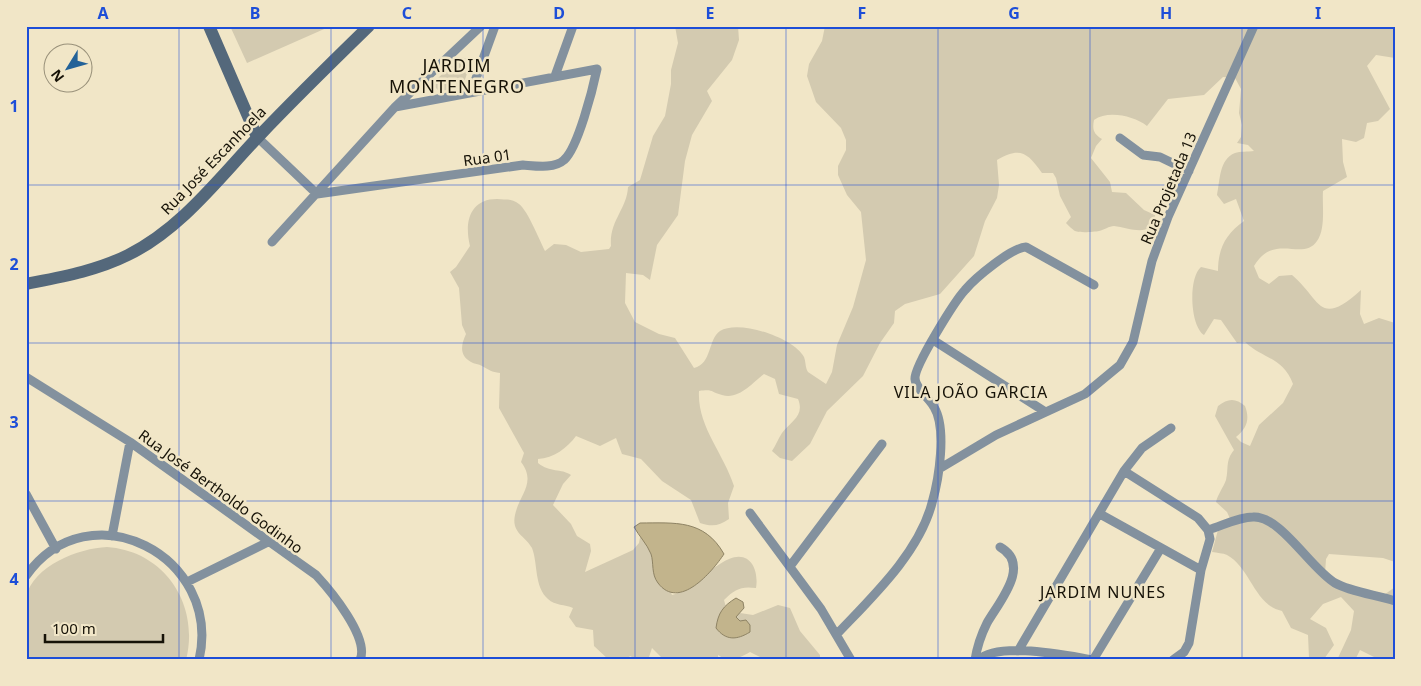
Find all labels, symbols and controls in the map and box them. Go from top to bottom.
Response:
text: A [97,2,109,24]
text: B [250,2,260,24]
text: C [402,2,412,24]
text: D [553,2,565,24]
text: E [706,2,715,24]
text: F [858,2,866,24]
text: G [1008,2,1020,24]
text: H [1160,2,1172,24]
text: I [1315,2,1321,24]
north arrow [42,42,92,92]
district label: JARDIM MONTENEGRO [389,53,525,98]
text: N [46,66,68,86]
text: 1 [9,95,19,117]
street label: Rua José Escanhoela [156,102,270,218]
street label: Rua Projetada 13 [1135,129,1201,247]
street label: Rua 01 [462,144,512,170]
text: 2 [9,253,19,275]
district label: VILA JOÃO GARCIA [894,381,1048,403]
text: 3 [9,411,19,433]
street label: Rua José Bertholdo Godinho [135,425,307,557]
text: 4 [9,568,19,590]
district label: JARDIM NUNES [1038,581,1166,603]
scale bar [45,611,162,643]
text: 100 m [52,618,96,638]

